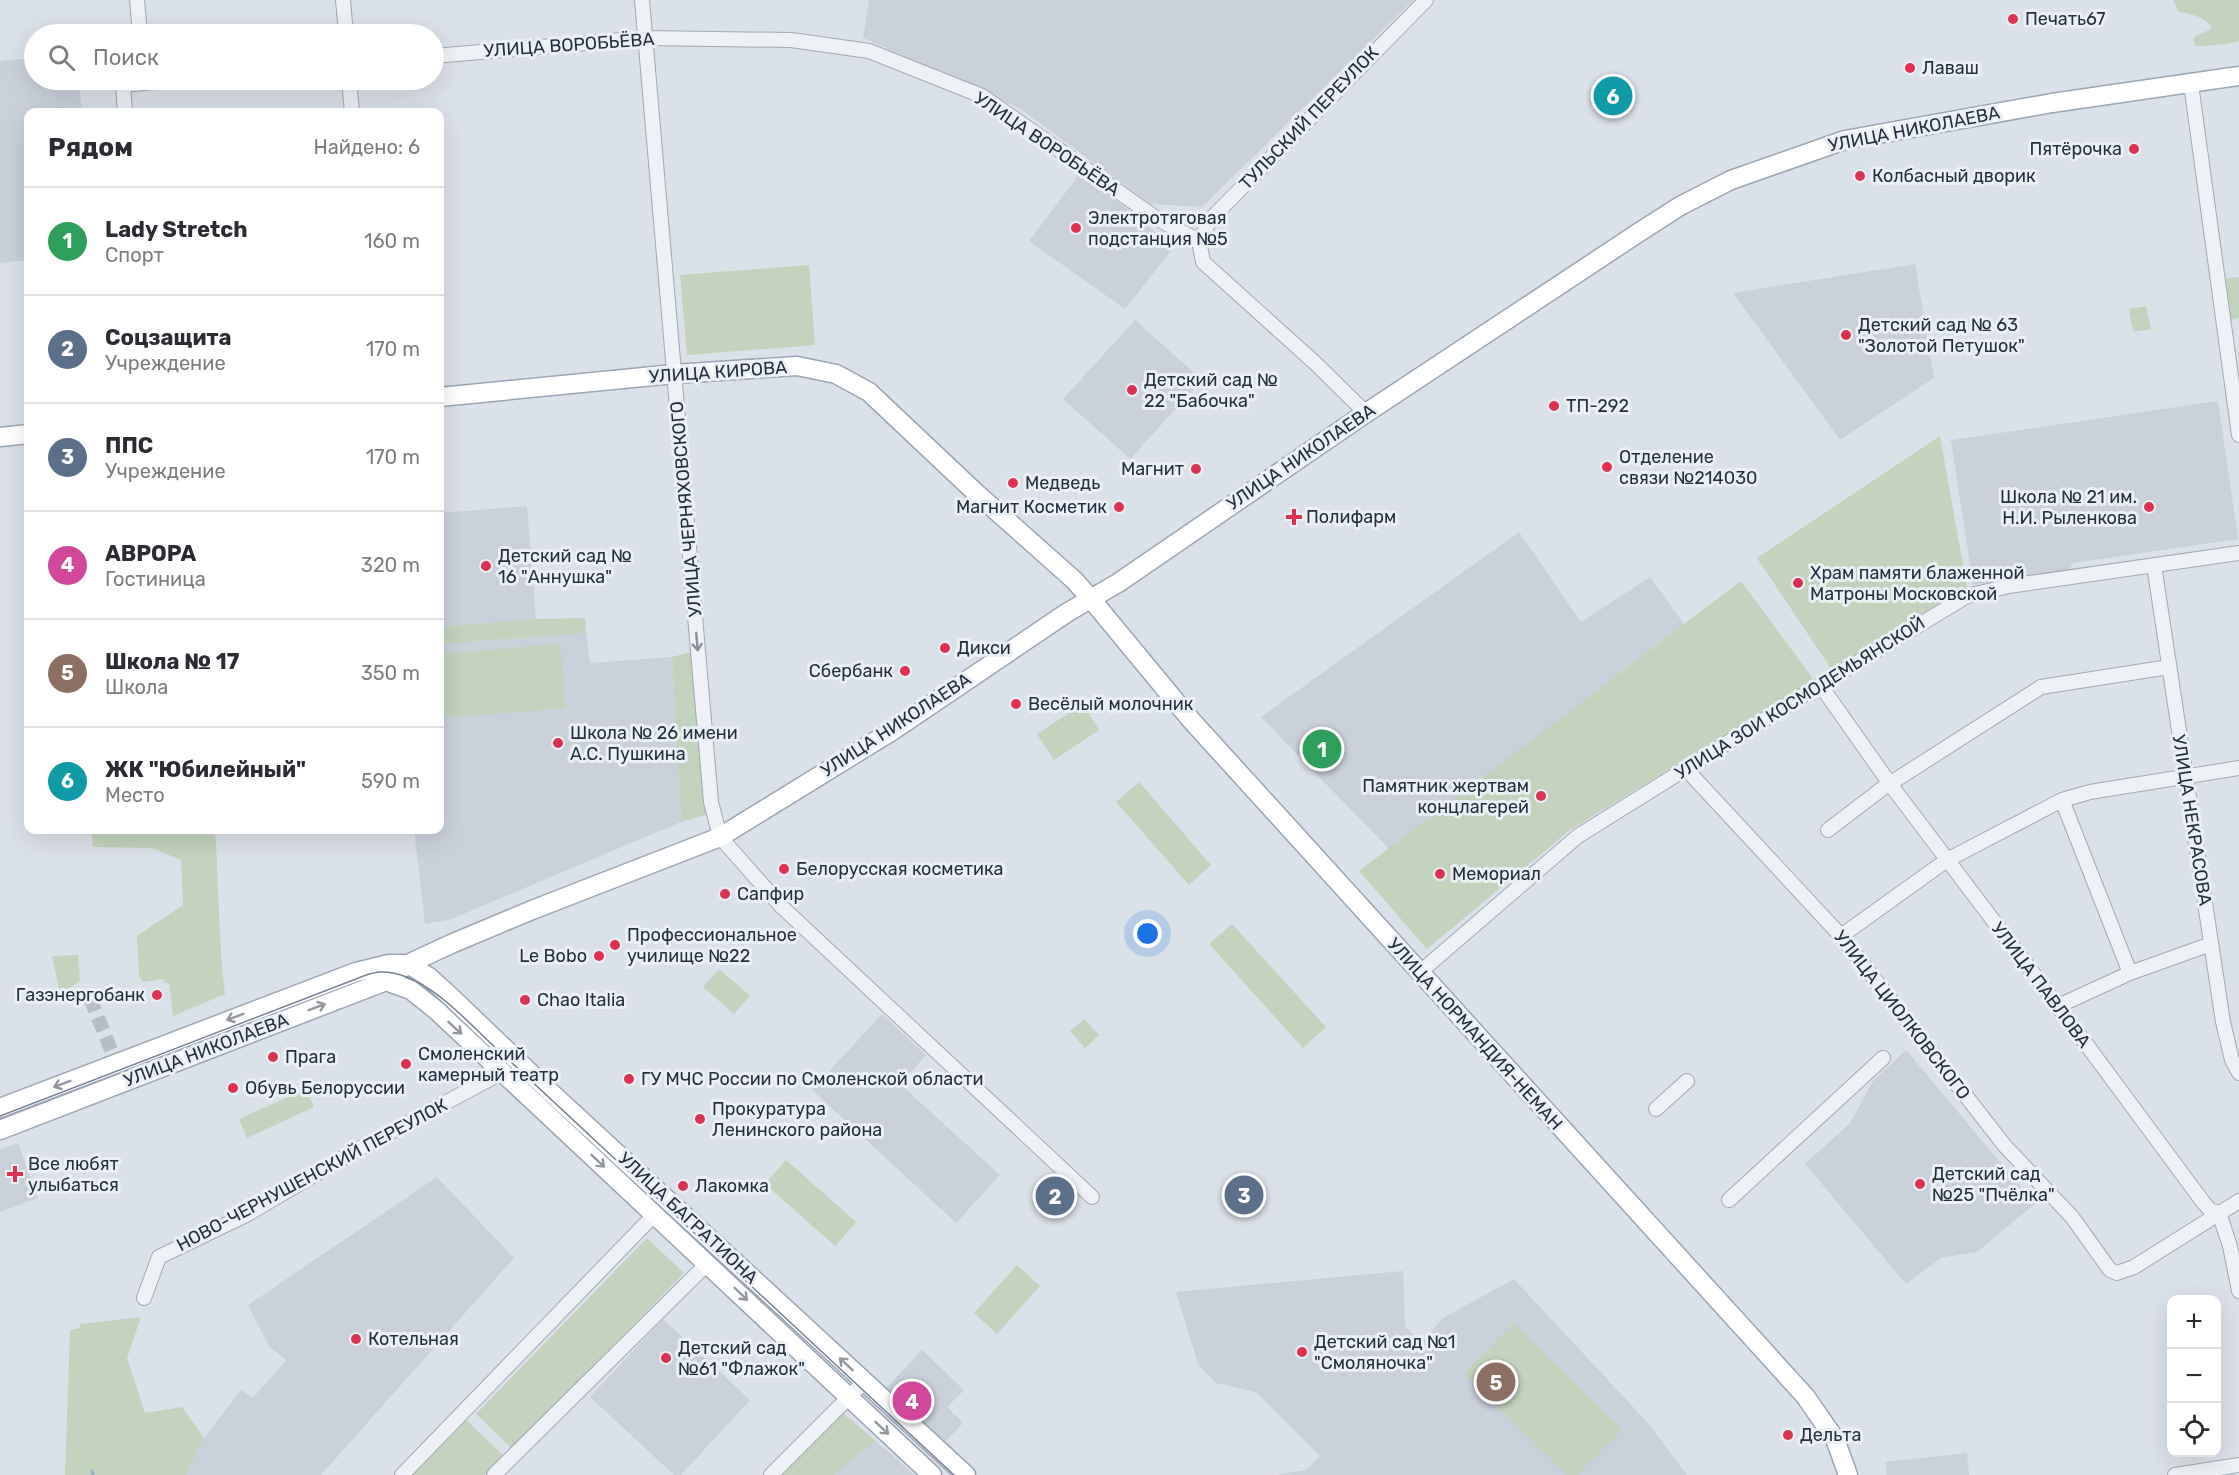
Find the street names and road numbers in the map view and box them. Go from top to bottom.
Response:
street label: УЛИЦА ВОРОБЬЁВА [483,28,655,62]
street label: ТУЛЬСКИЙ ПЕРЕУЛОК [1235,42,1383,194]
street label: УЛИЦА ВОРОБЬЁВА [970,87,1124,201]
street label: УЛИЦА НИКОЛАЕВА [1826,102,2002,156]
street label: УЛИЦА КИРОВА [648,356,788,388]
street label: УЛИЦА НИКОЛАЕВА [1222,399,1380,515]
street label: УЛИЦА ЧЕРНЯХОВСКОГО [666,400,706,618]
street label: УЛИЦА ЗОИ КОСМОДЕМЬЯНСКОЙ [1671,612,1929,784]
street label: УЛИЦА НИКОЛАЕВА [817,668,975,782]
street label: УЛИЦА НЕКРАСОВА [2168,733,2216,907]
street label: УЛИЦА ПАВЛОВА [1987,918,2095,1052]
street label: УЛИЦА ЦИОЛКОВСКОГО [1829,926,1975,1104]
street label: УЛИЦА НОРМАНДИЯ-НЕМАН [1383,933,1567,1135]
street label: УЛИЦА НИКОЛАЕВА [121,1008,291,1092]
street label: НОВО-ЧЕРНУШЕНСКИЙ ПЕРЕУЛОК [173,1094,451,1256]
street label: УЛИЦА БАГРАТИОНА [613,1147,763,1289]

